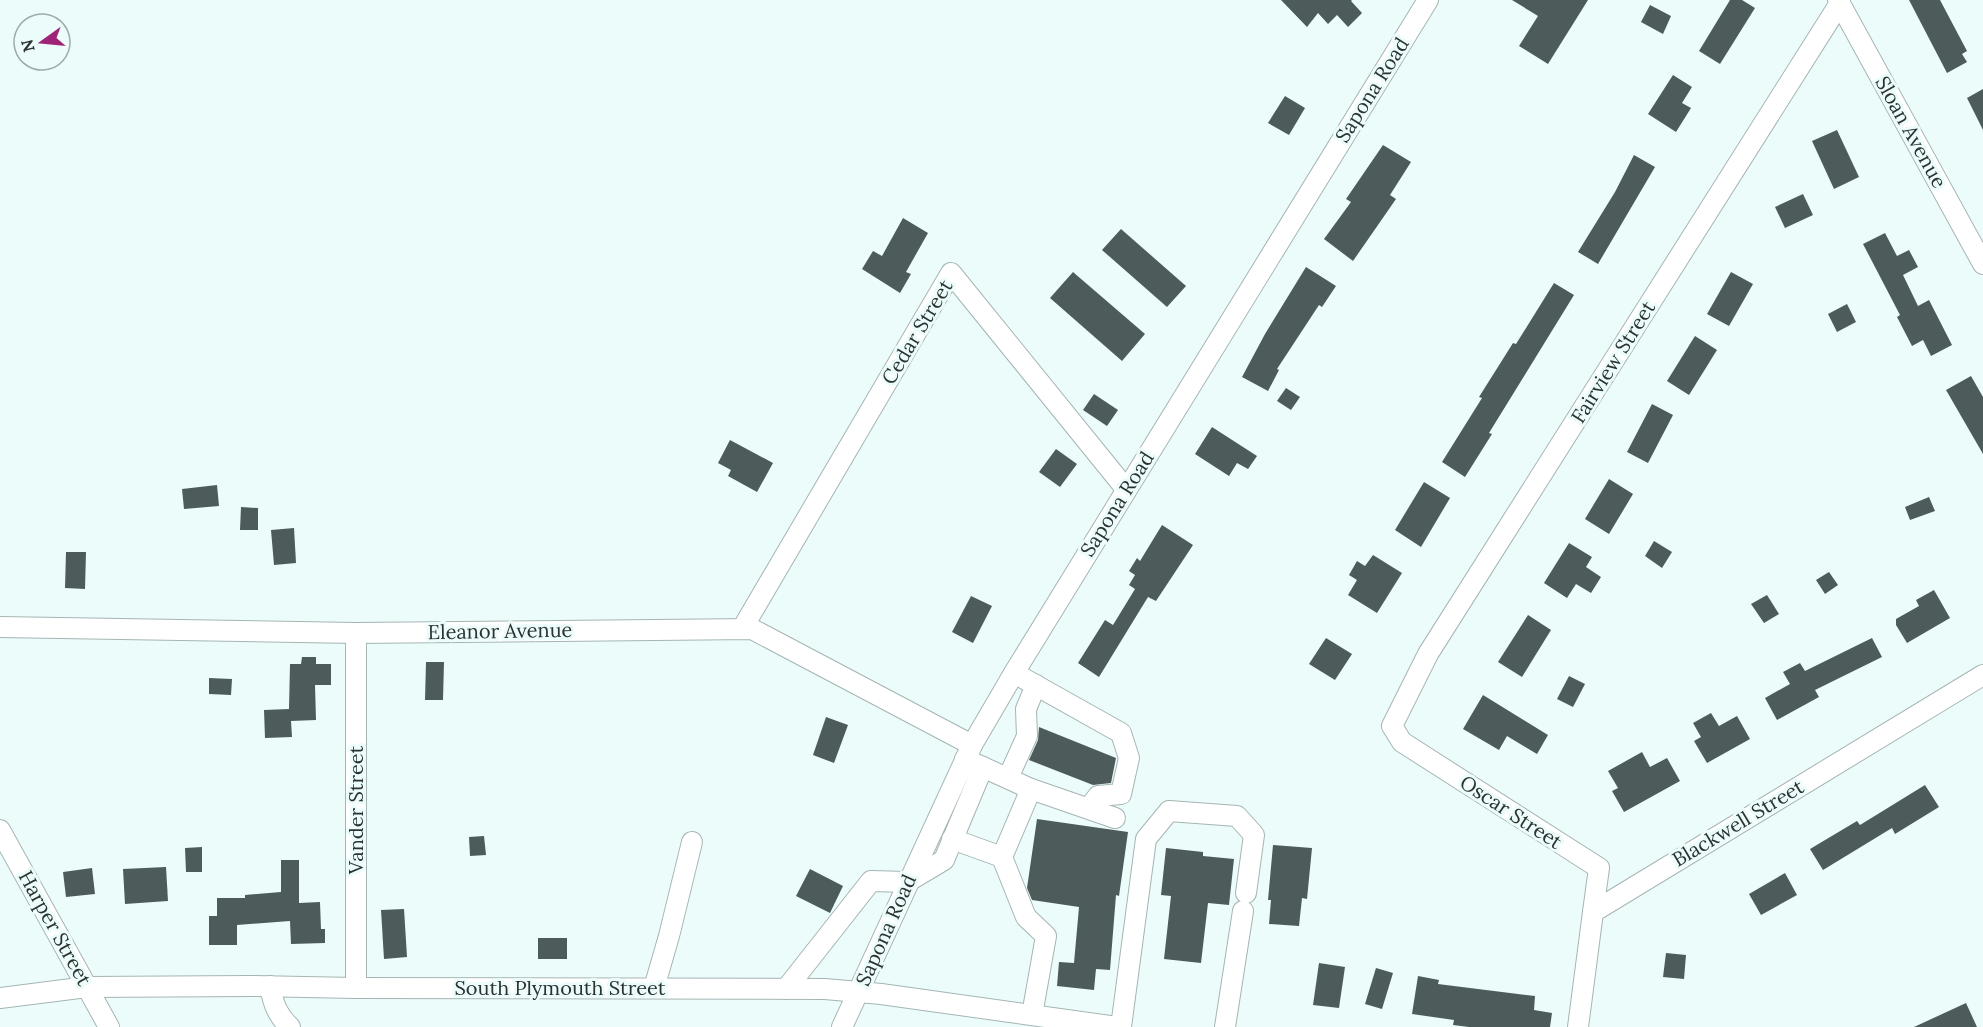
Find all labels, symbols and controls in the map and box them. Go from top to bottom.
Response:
north arrow [12,12,72,72]
street label: Sapona Road [1329,32,1414,147]
text: N [16,37,39,54]
street label: Sloan Avenue [1870,71,1953,192]
street label: Cedar Street [876,275,958,389]
street label: Fairview Street [1565,296,1660,427]
street label: Sapona Road [1074,446,1159,561]
street label: Eleanor Avenue [427,617,573,644]
street label: Vander Street [343,746,368,875]
street label: Oscar Street [1456,769,1567,854]
street label: Blackwell Street [1667,773,1808,872]
street label: Harper Street [14,866,97,990]
street label: Sapona Road [850,870,921,989]
street label: South Plymouth Street [454,975,666,1000]

